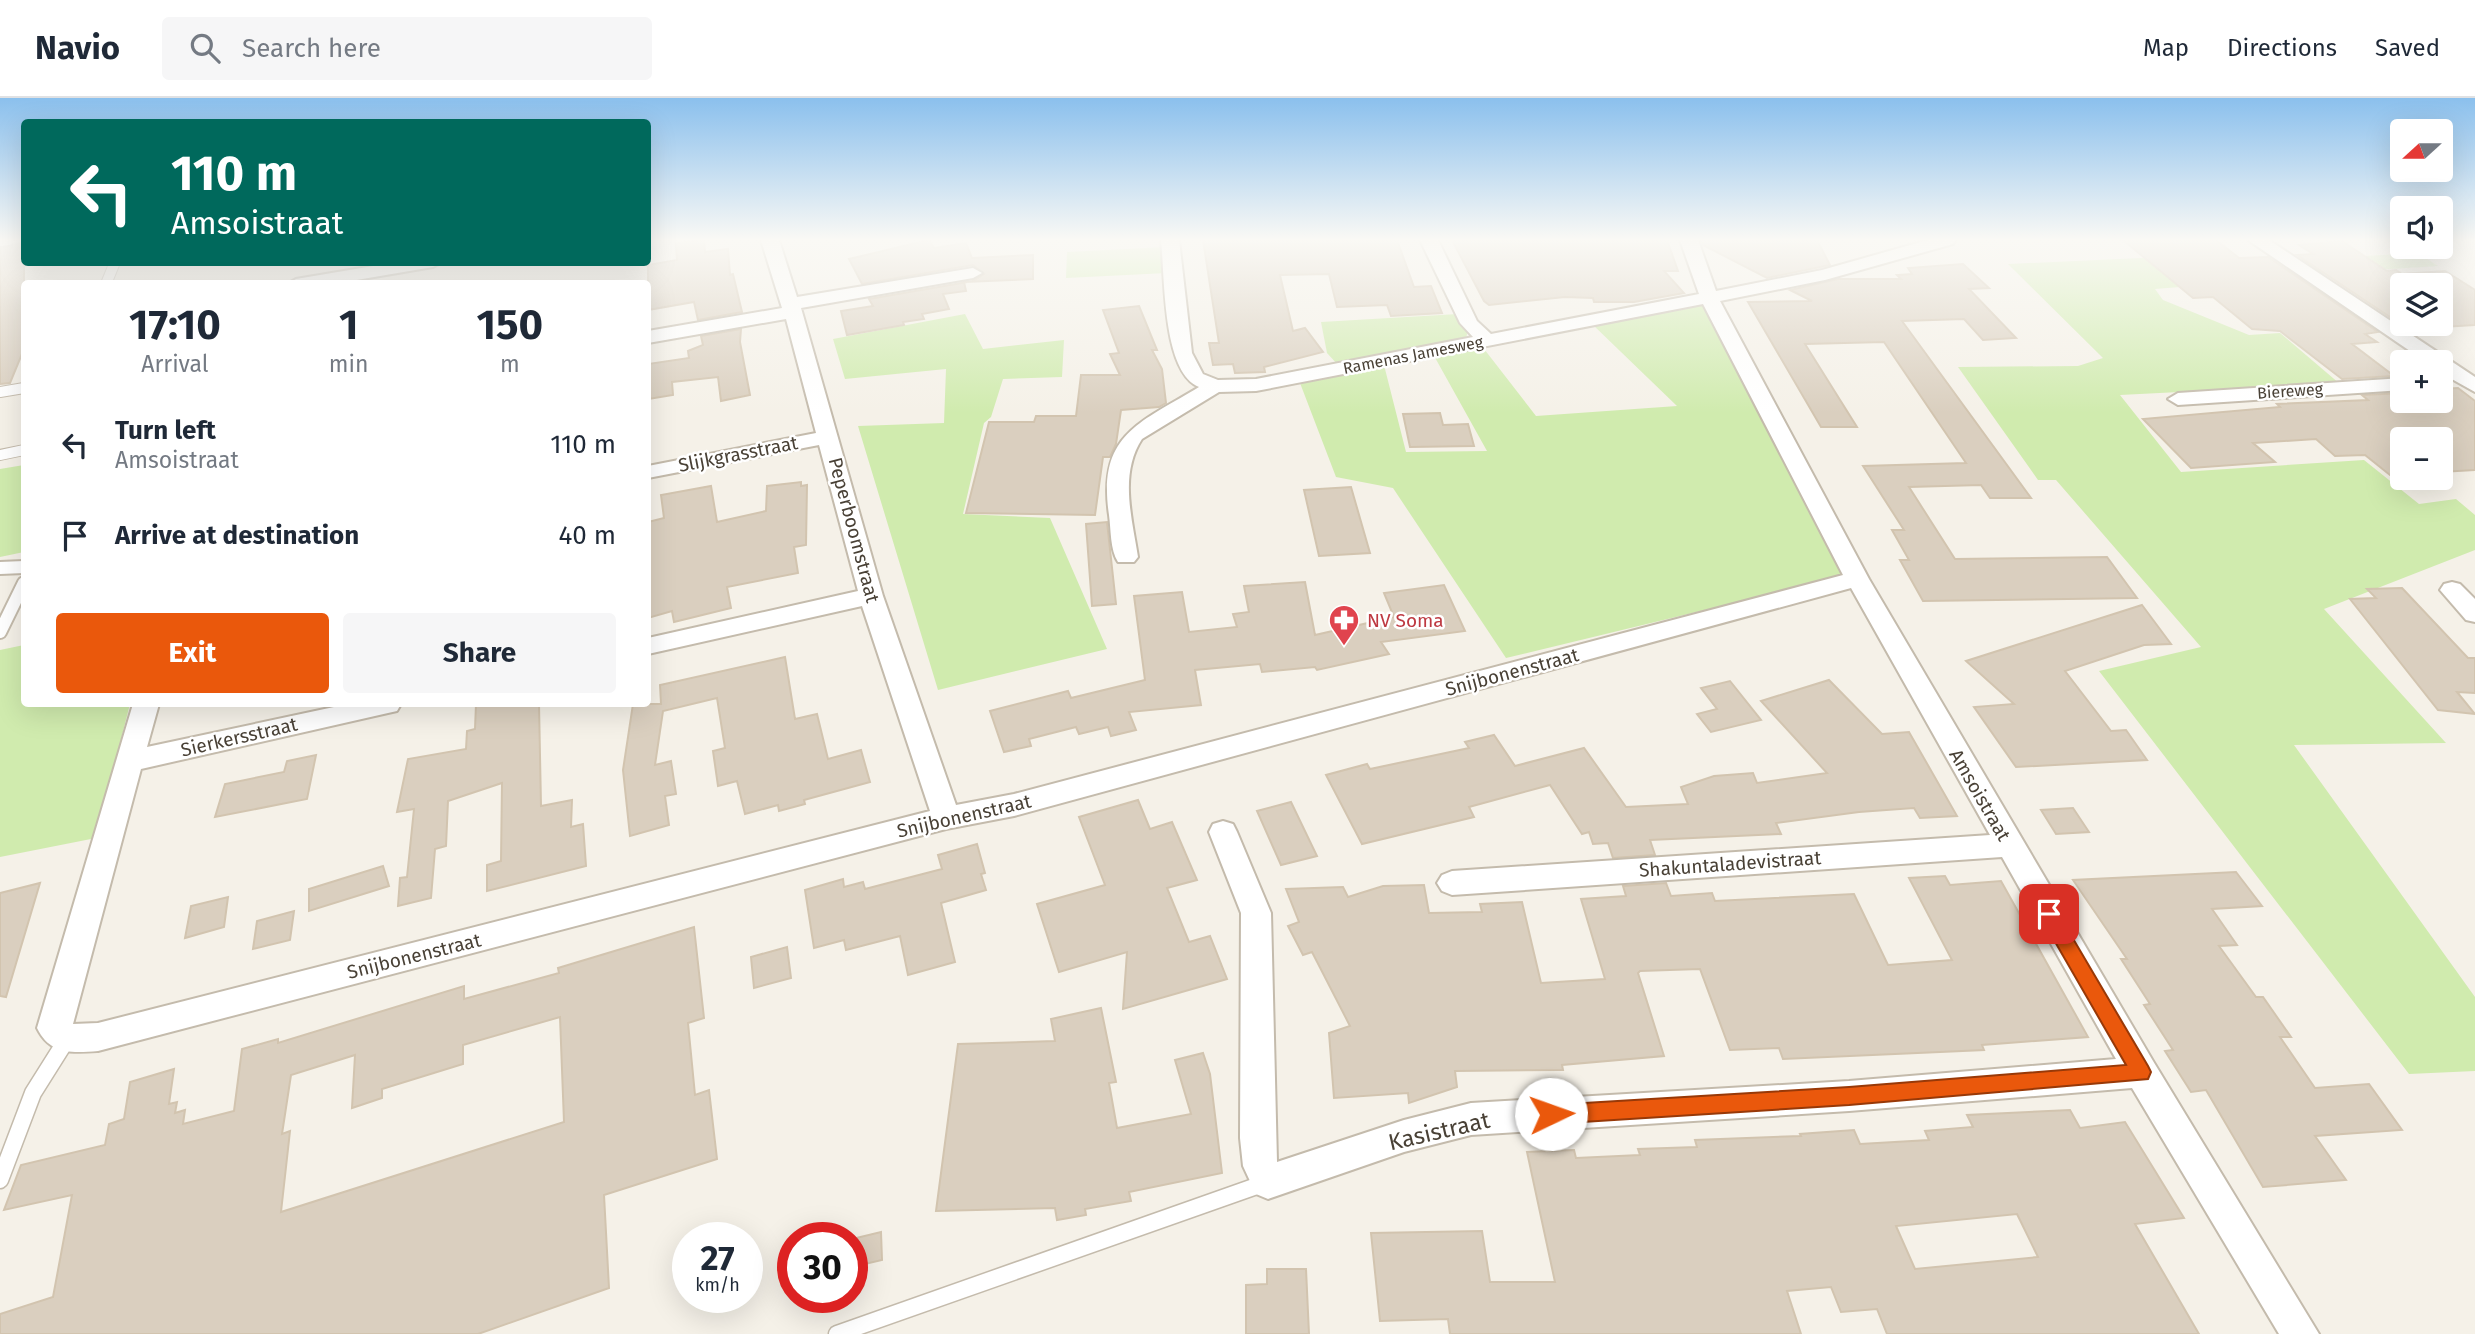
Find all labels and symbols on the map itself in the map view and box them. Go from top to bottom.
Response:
north arrow [2390,119,2454,182]
street label: Ramenas Jamesweg [1341,332,1485,378]
street label: Biereweg [2256,379,2324,403]
street label: Slijkgrasstraat [676,431,800,477]
street label: Peperboomstraat [824,455,884,605]
pharmacy icon: NV Soma [1327,603,1361,647]
place label: NV Soma [1367,609,1444,632]
street label: Snijbonenstraat [1443,643,1581,701]
street label: Sierkersstraat [178,712,300,762]
street label: Amsoistraat [1944,745,2016,845]
street label: Snijbonenstraat [895,789,1033,843]
street label: Shakuntaladevistraat [1638,846,1822,882]
pin [2019,884,2079,944]
street label: Snijbonenstraat [345,928,483,984]
position arrow [1514,1077,1588,1151]
street label: Kasistraat [1386,1106,1493,1156]
speed limit sign: 30 [777,1222,868,1313]

